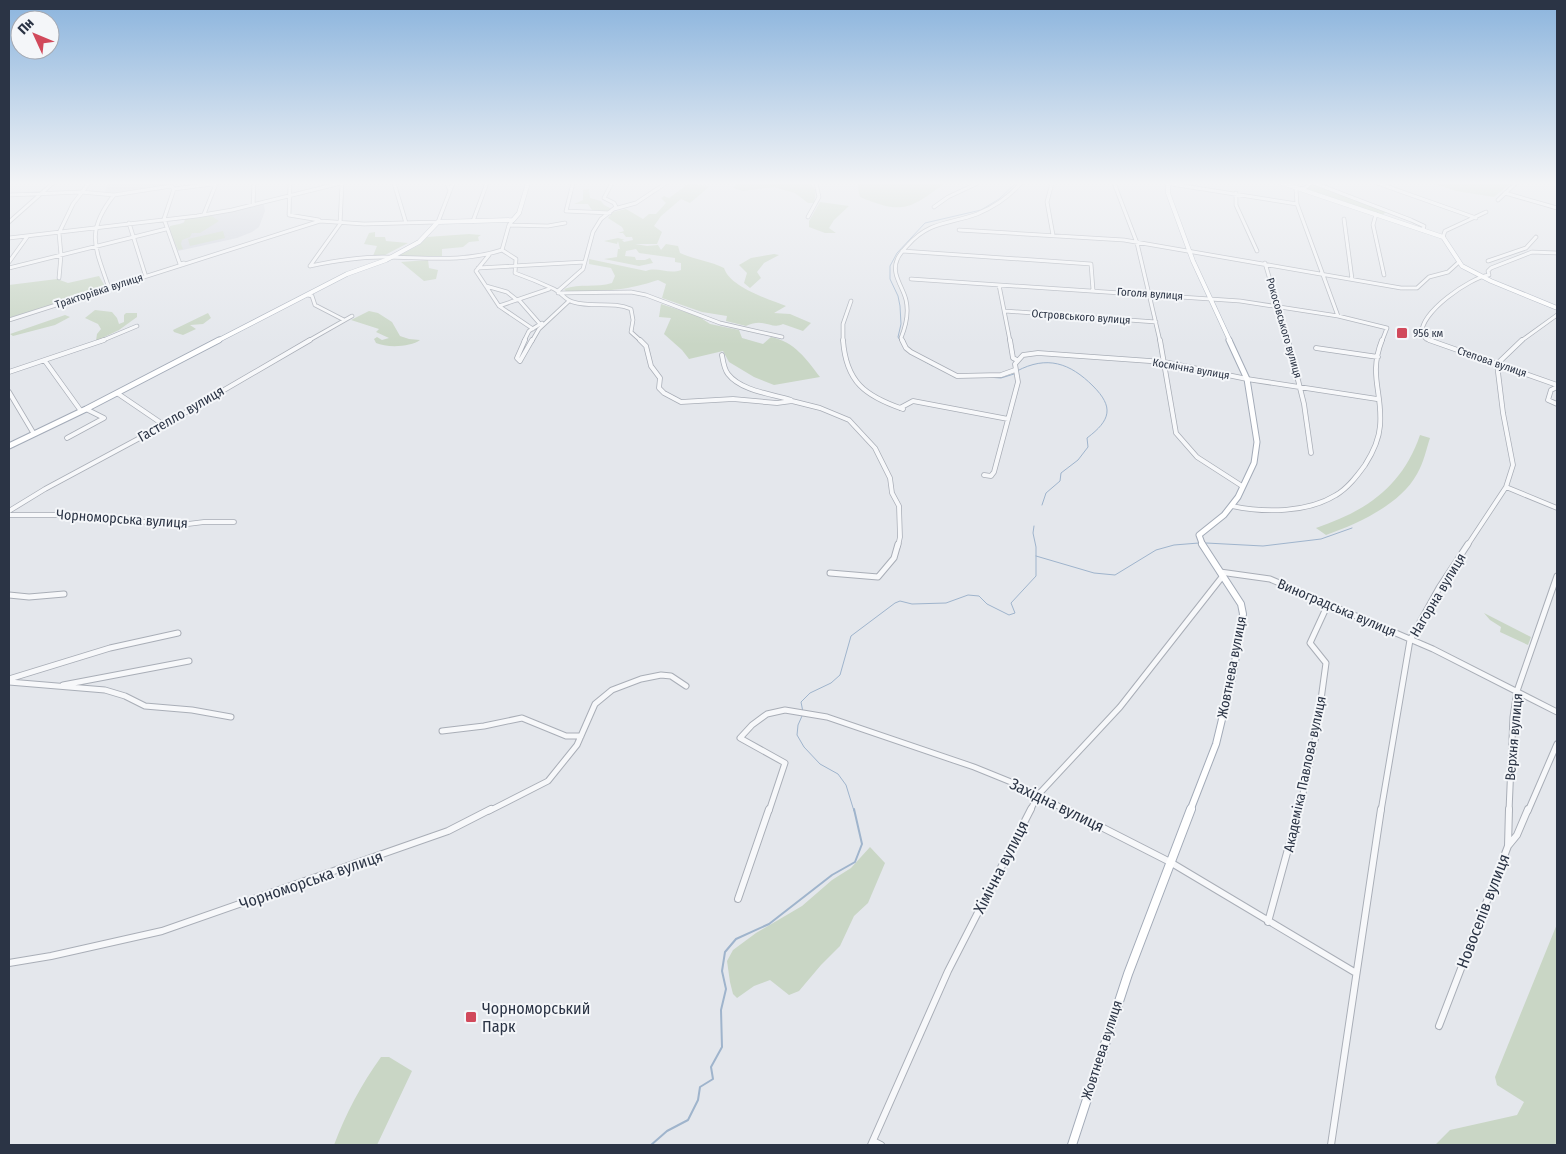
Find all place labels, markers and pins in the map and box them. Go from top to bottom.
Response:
marker: 956 км [1395,326,1409,340]
place label: 956 км [1413,327,1444,340]
place label: Чорноморський Парк [482,999,590,1036]
marker: Чорноморський Парк [464,1010,478,1024]

